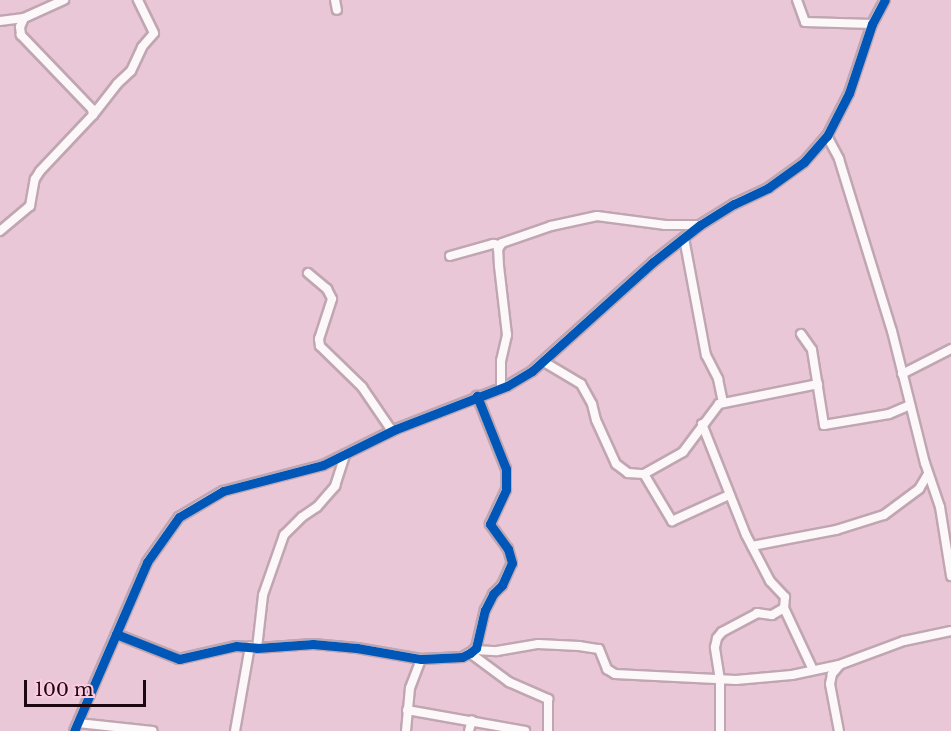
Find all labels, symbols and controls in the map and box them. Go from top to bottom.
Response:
scale bar [27,668,148,706]
text: 100 m [35,679,93,701]

